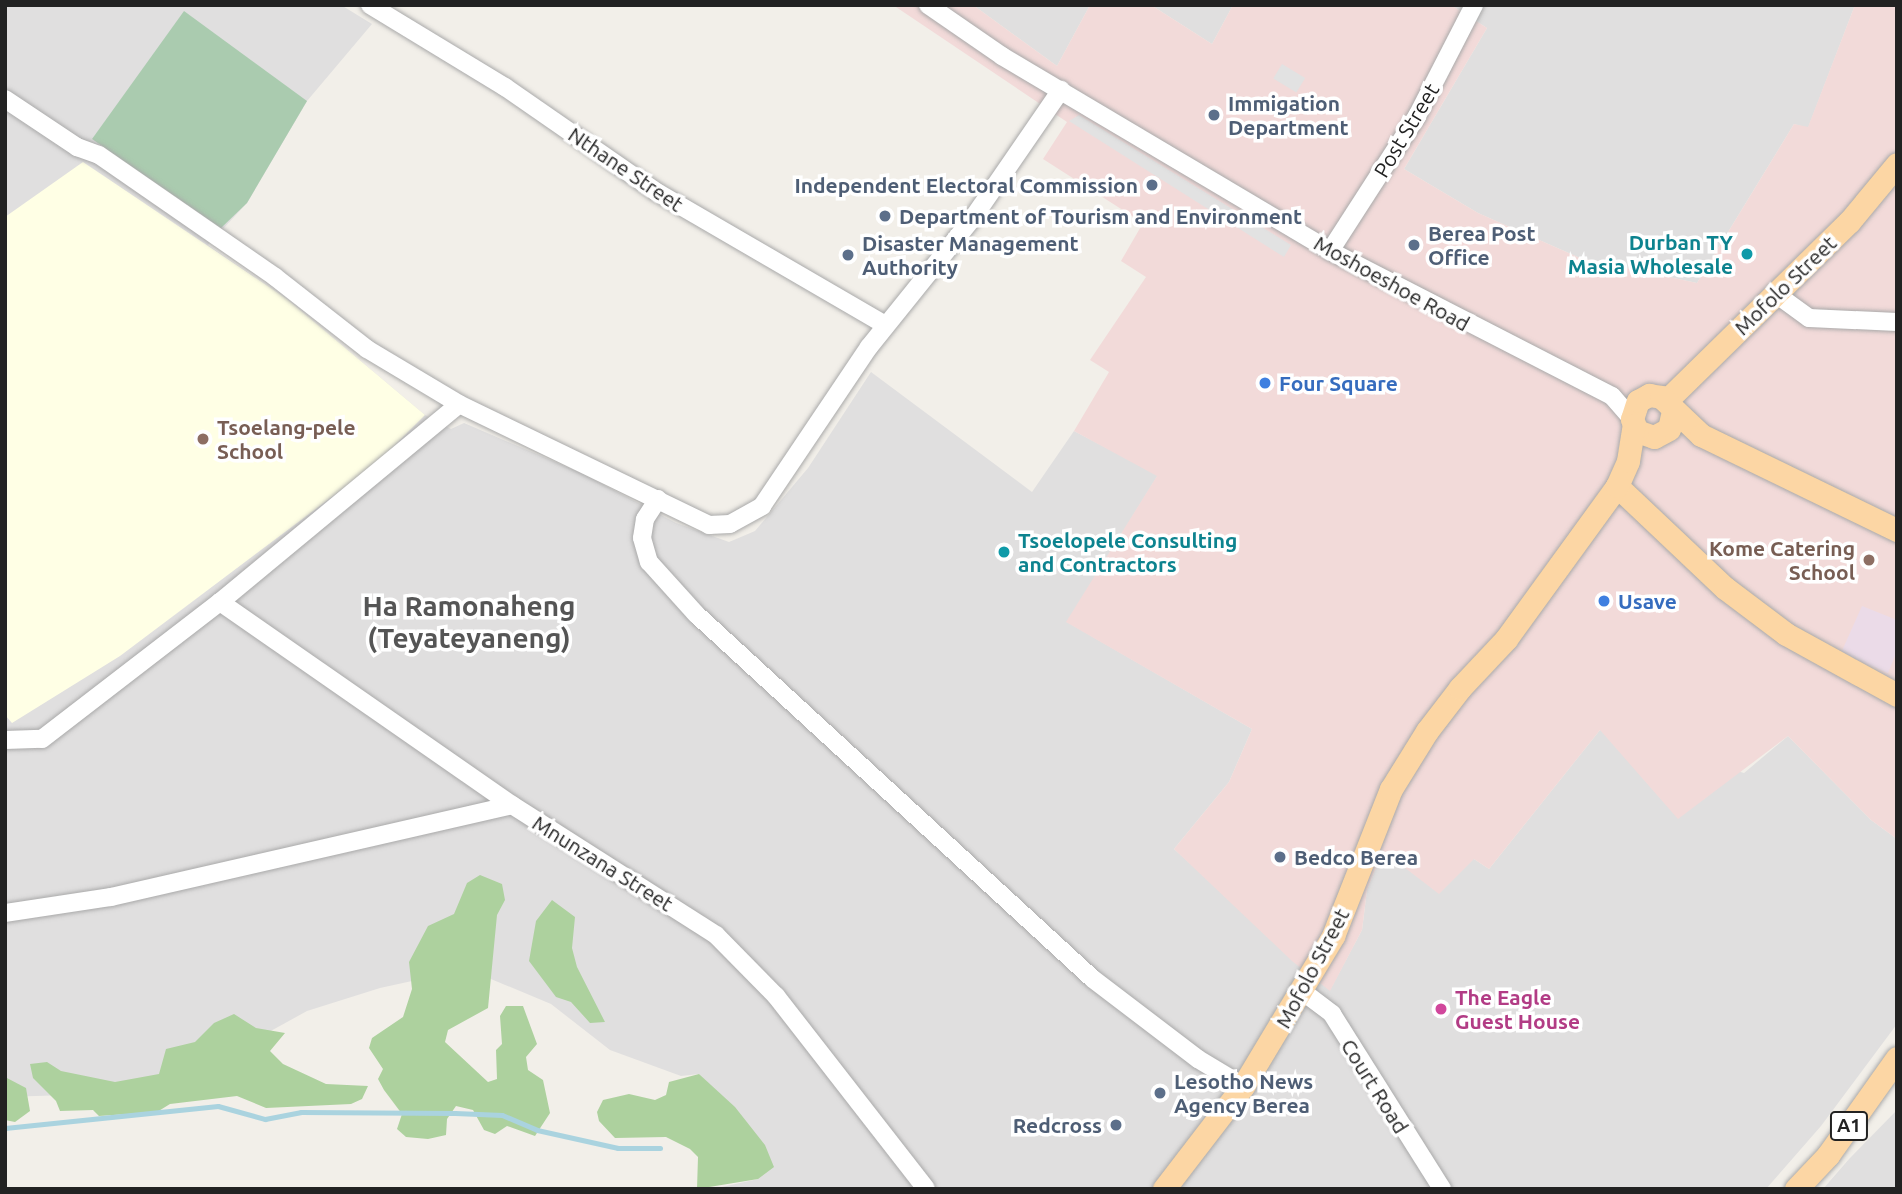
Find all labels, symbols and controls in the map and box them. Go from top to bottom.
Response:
street label: Post Street [1368,78,1444,182]
place label: Immigation Department [1228,90,1349,140]
marker: Immigation Department [1206,107,1222,123]
street label: Nthane Street [564,121,688,217]
place label: Independent Electoral Commission [794,172,1138,198]
marker: Independent Electoral Commission [1144,177,1160,193]
place label: Department of Tourism and Environment [899,203,1302,229]
marker: Department of Tourism and Environment [877,208,893,224]
place label: Berea Post Office [1428,220,1536,270]
place label: Durban TY Masia Wholesale [1568,229,1733,279]
place label: Disaster Management Authority [862,230,1079,280]
street label: Moshoeshoe Road [1310,230,1474,336]
street label: Mofolo Street [1729,230,1841,340]
marker: Berea Post Office [1406,237,1422,253]
marker: Durban TY Masia Wholesale [1739,246,1755,262]
marker: Disaster Management Authority [840,247,856,263]
place label: Four Square [1279,370,1398,396]
marker: Four Square [1257,375,1273,391]
place label: Tsoelang-pele School [217,414,356,464]
marker: Tsoelang-pele School [195,431,211,447]
place label: Tsoelopele Consulting and Contractors [1018,527,1237,577]
place label: Kome Catering School [1709,535,1855,585]
marker: Tsoelopele Consulting and Contractors [996,544,1012,560]
marker: Kome Catering School [1861,552,1877,568]
place label: Usave [1618,588,1677,614]
district label: Ha Ramonaheng (Teyateyaneng) [362,589,576,655]
marker: Usave [1596,593,1612,609]
street label: Mnunzana Street [528,810,678,916]
place label: Bedco Berea [1294,844,1418,870]
marker: Bedco Berea [1272,849,1288,865]
street label: Mofolo Street [1270,904,1354,1032]
place label: The Eagle Guest House [1455,984,1580,1034]
marker: The Eagle Guest House [1433,1001,1449,1017]
street label: Court Road [1336,1034,1414,1138]
place label: Lesotho News Agency Berea [1174,1068,1313,1118]
marker: Lesotho News Agency Berea [1152,1085,1168,1101]
road number: A1 [1830,1110,1868,1142]
place label: Redcross [1013,1112,1102,1138]
marker: Redcross [1108,1117,1124,1133]

